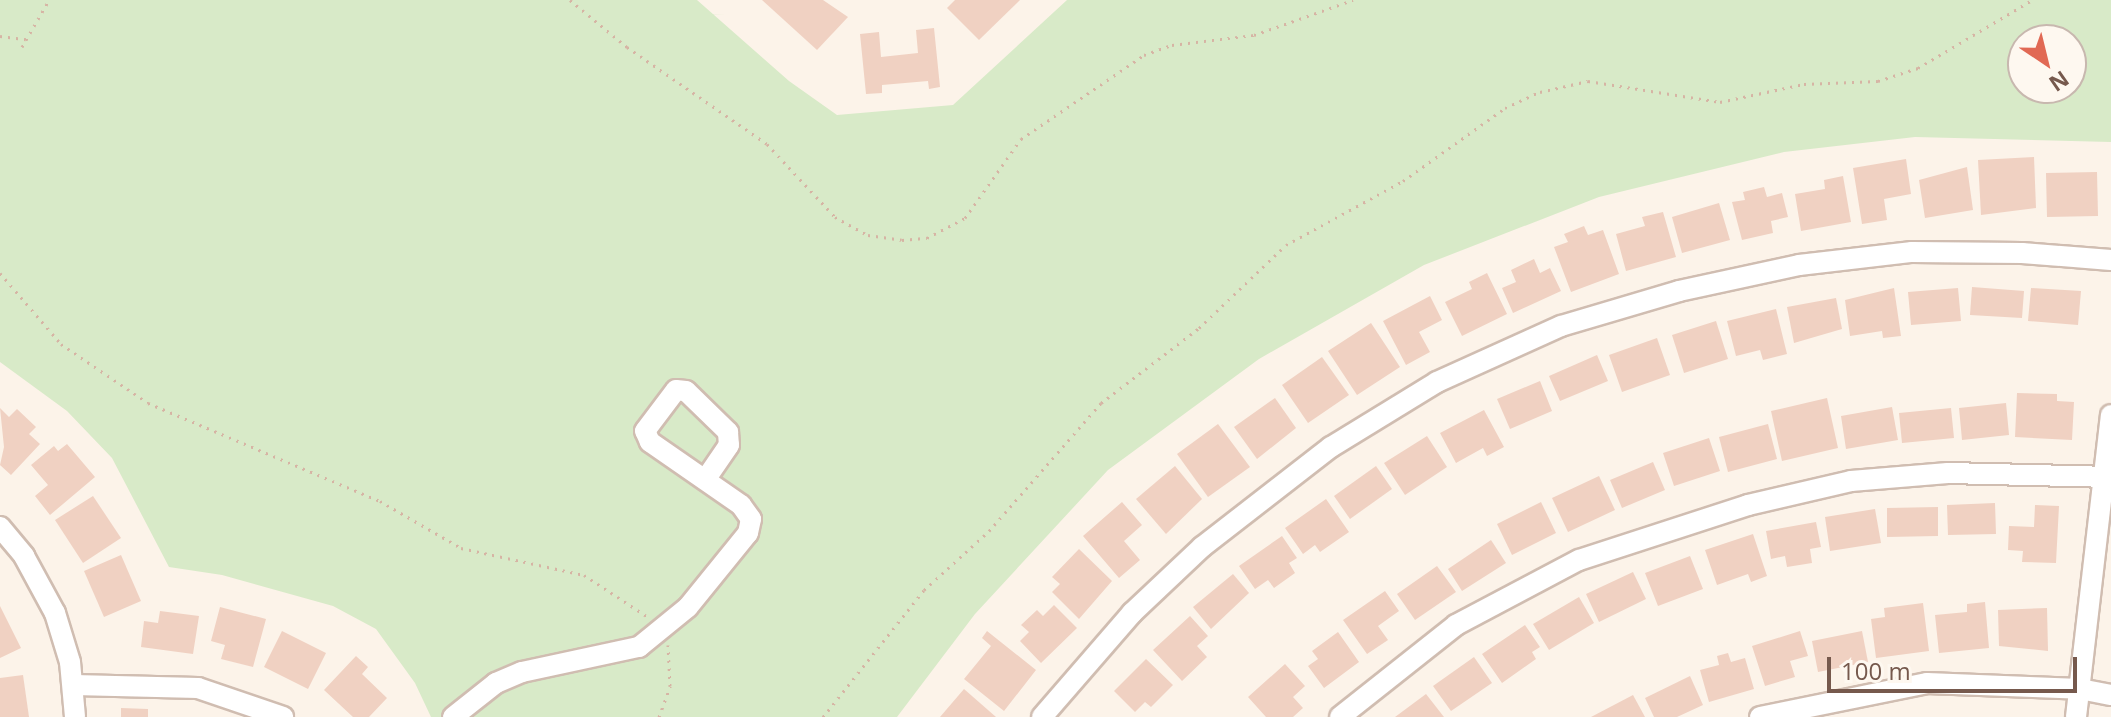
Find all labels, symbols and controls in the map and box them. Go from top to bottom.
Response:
north arrow [2007,24,2087,104]
text: N [2044,65,2076,99]
scale bar [1831,641,2081,691]
text: 100 m [1841,654,1911,687]

